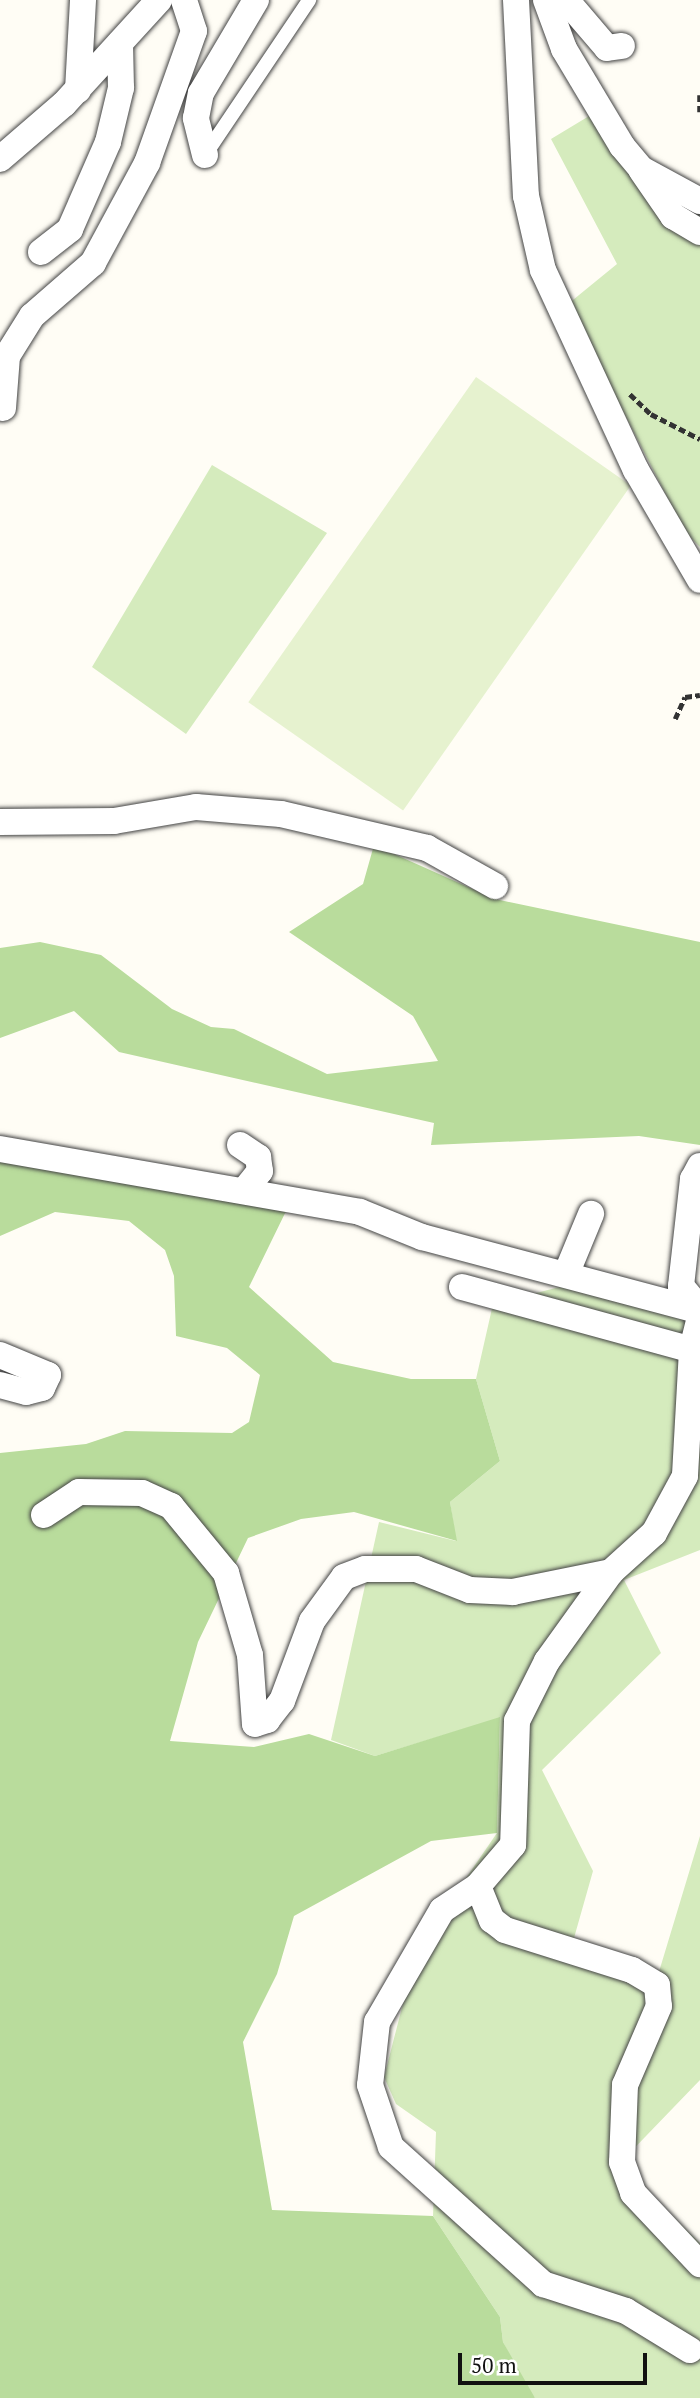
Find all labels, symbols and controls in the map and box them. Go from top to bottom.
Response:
scale bar [462,2338,651,2382]
text: 50 m [471,2351,517,2379]

